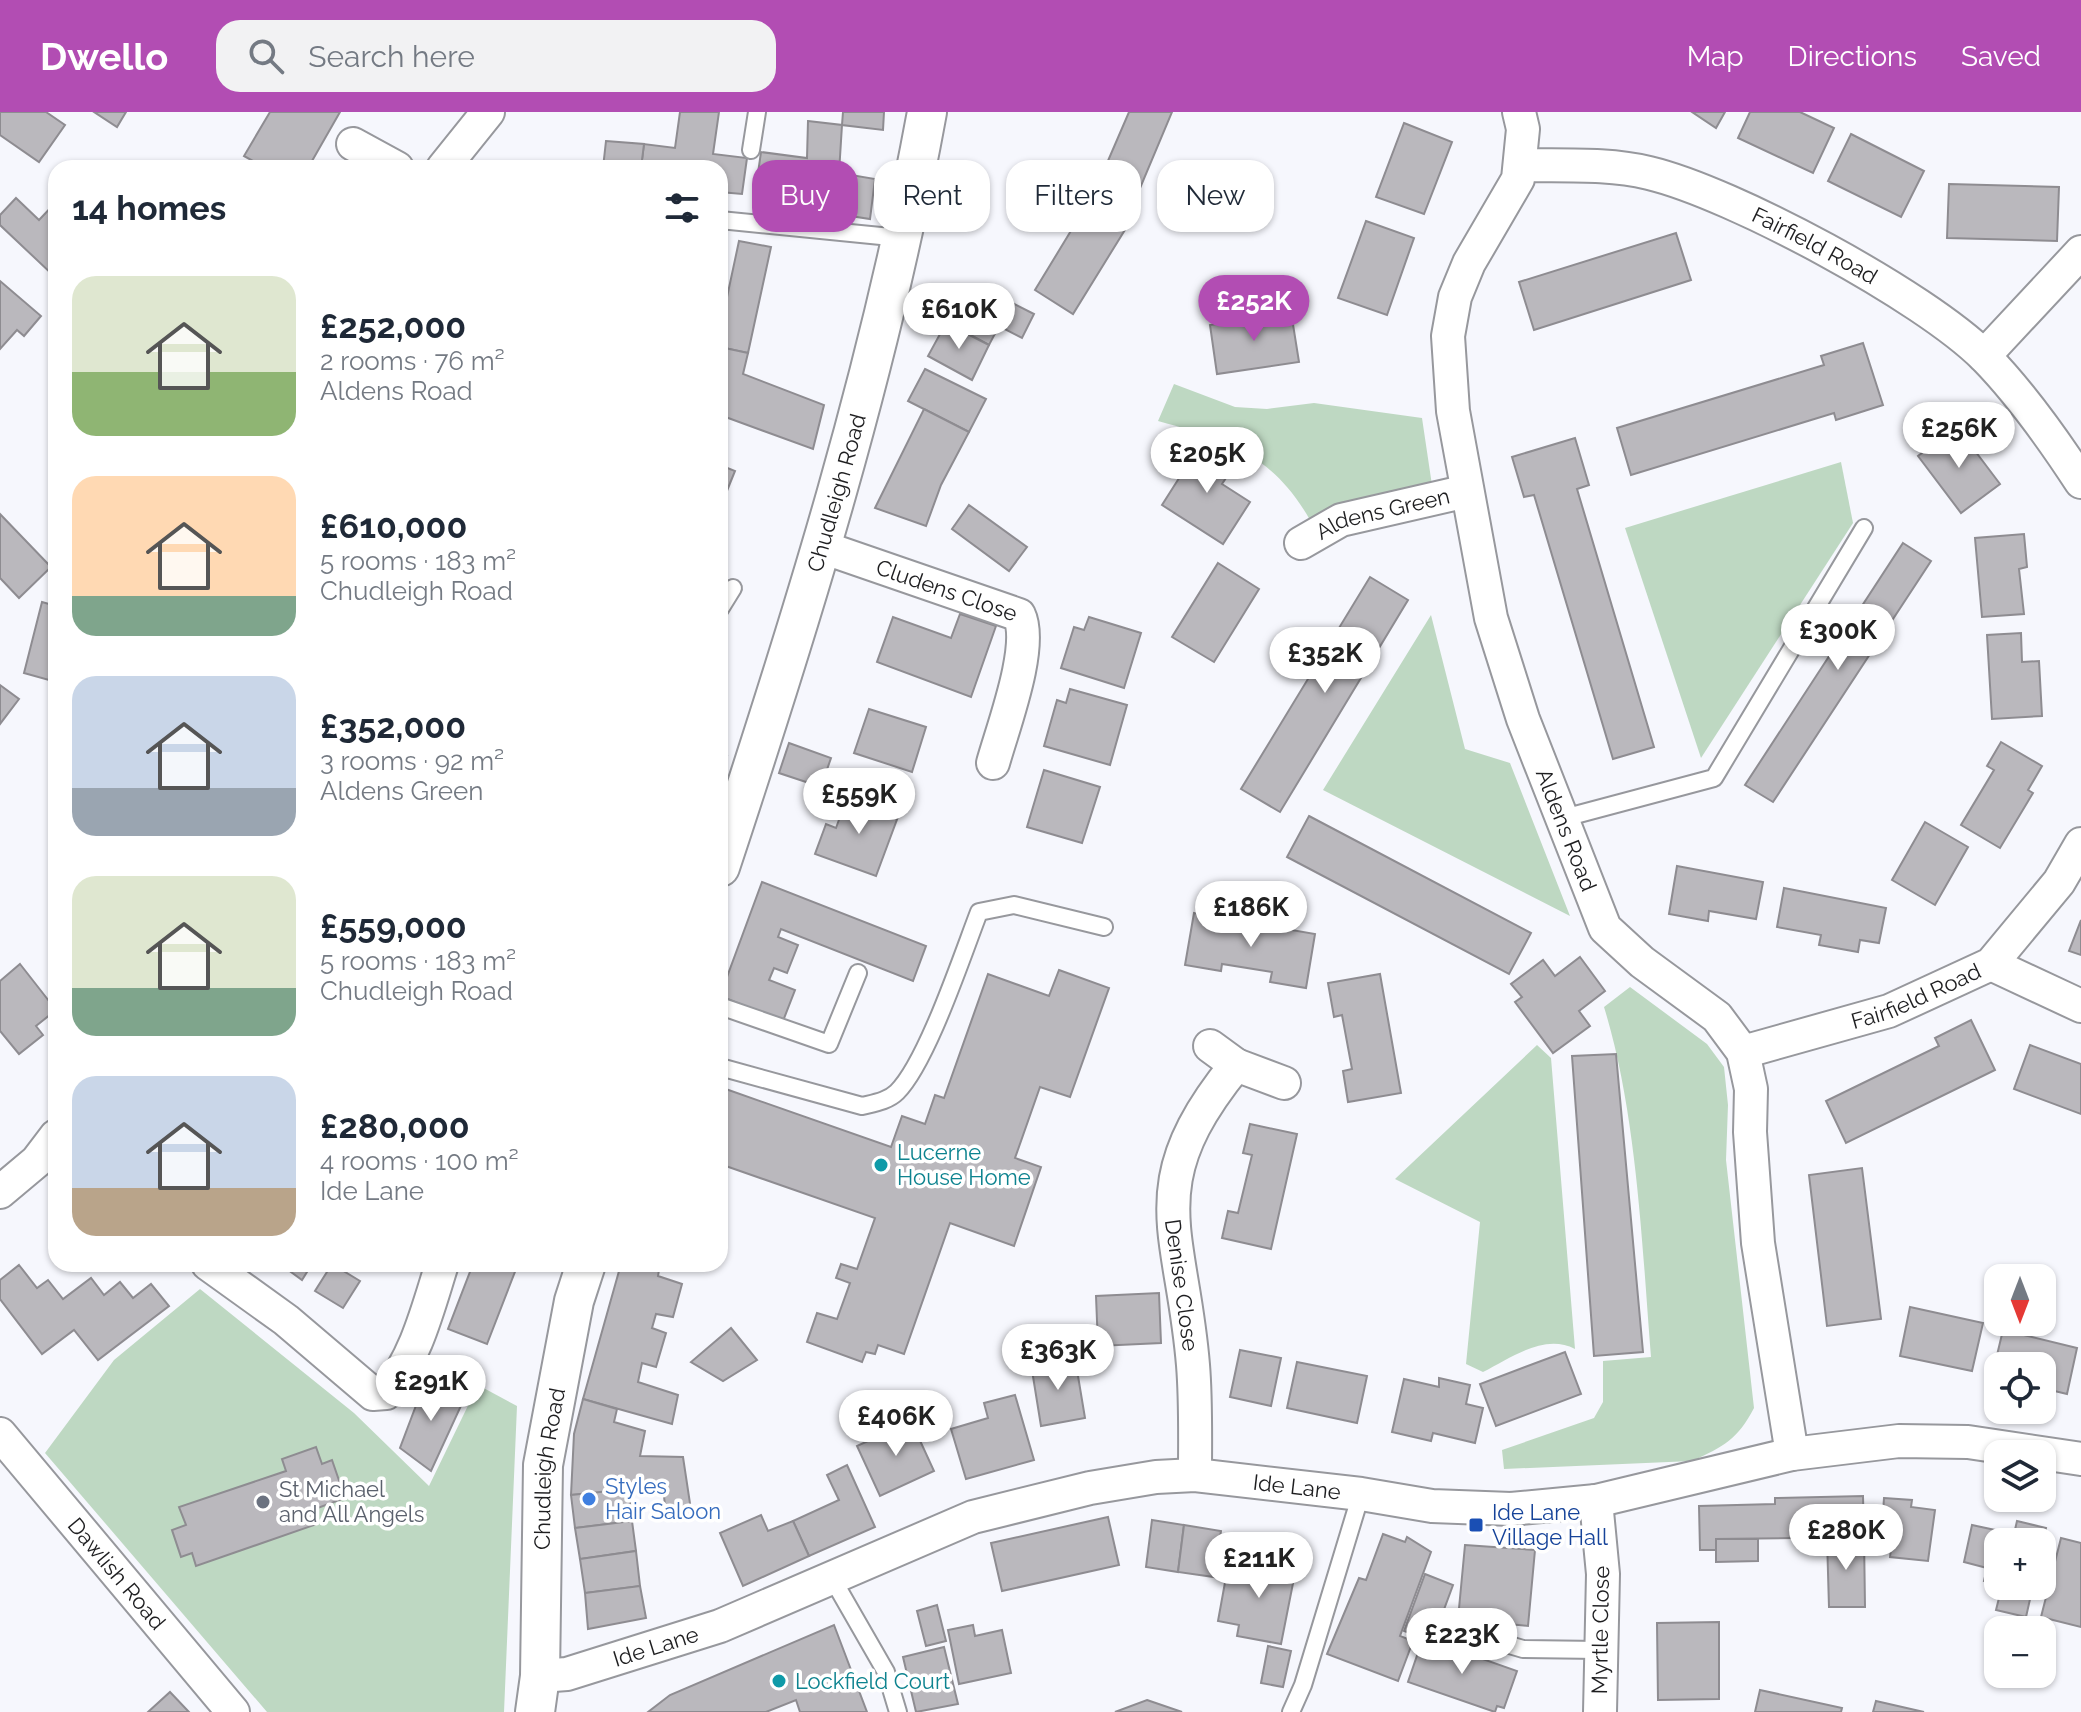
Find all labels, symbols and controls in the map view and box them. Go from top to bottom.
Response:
search box [216,20,776,92]
text: Dwello [40,34,168,79]
icon: search [244,34,288,78]
text: Search here [308,39,475,74]
text: Map [1687,40,1744,73]
text: Directions [1788,40,1917,73]
text: Saved [1961,40,2041,73]
chip: Buy [752,160,858,232]
chip: Rent [874,160,990,232]
chip: Filters [1006,160,1141,232]
chip: New [1157,160,1274,232]
icon: filters [660,186,704,230]
text: 14 homes [72,188,226,228]
street label: Fairfield Road [1748,201,1882,289]
pin: £252K [1198,275,1310,343]
pin: £610K [903,283,1015,351]
text: £252K [1216,286,1292,316]
text: £610K [921,294,997,324]
text: £252,000 [320,306,466,346]
icon: home [136,308,232,404]
text: 2 rooms · 76 m² [320,346,505,376]
text: Aldens Road [320,376,473,406]
pin: £256K [1903,402,2015,470]
street label: Chudleigh Road [801,411,871,575]
text: £256K [1921,413,1997,443]
pin: £205K [1151,427,1263,495]
text: £205K [1169,438,1245,468]
street label: Aldens Green [1311,482,1452,545]
text: £610,000 [320,506,467,546]
icon: home [136,508,232,604]
text: 5 rooms · 183 m² [320,546,516,576]
street label: Cludens Close [873,554,1021,626]
text: Chudleigh Road [320,576,513,606]
pin: £300K [1782,604,1894,672]
text: £300K [1799,615,1877,645]
pin: £352K [1269,627,1381,695]
text: £352K [1287,638,1363,668]
text: £352,000 [320,706,466,746]
icon: home [136,708,232,804]
text: 3 rooms · 92 m² [320,746,504,776]
street label: Aldens Road [1531,765,1602,895]
pin: £559K [803,768,915,836]
text: Aldens Green [320,776,483,806]
text: £559K [821,779,897,809]
pin: £186K [1195,881,1307,949]
text: £186K [1213,892,1289,922]
text: £559,000 [320,906,467,946]
icon: home [136,908,232,1004]
text: 5 rooms · 183 m² [320,946,516,976]
street label: Fairfield Road [1848,958,1985,1034]
text: Chudleigh Road [320,976,513,1006]
text: £280,000 [320,1106,470,1146]
icon: home [136,1108,232,1204]
place label: Lucerne House Home [897,1139,1031,1190]
text: 4 rooms · 100 m² [320,1146,519,1176]
marker: Lucerne House Home [872,1156,890,1174]
text: Ide Lane [320,1176,424,1206]
street label: Denise Close [1160,1217,1204,1353]
north arrow [1984,1264,2056,1336]
map controls [1984,1264,2056,1688]
pin: £363K [1002,1324,1114,1392]
text: £363K [1020,1335,1096,1365]
button: locate [1984,1352,2056,1424]
pin: £291K [375,1355,487,1423]
text: £291K [394,1366,468,1396]
street label: Chudleigh Road [529,1386,570,1550]
pin: £406K [840,1390,952,1458]
text: £406K [857,1401,935,1431]
button: layers [1984,1440,2056,1512]
street label: Ide Lane [1252,1469,1342,1505]
place label: Styles Hair Saloon [605,1473,721,1524]
place label: St Michael and All Angels [279,1476,424,1527]
marker: Styles Hair Saloon [580,1490,598,1508]
marker: St Michael and All Angels [254,1493,272,1511]
place label: Ide Lane Village Hall [1492,1499,1608,1550]
pin: £280K [1790,1504,1902,1572]
street label: Dawlish Road [63,1512,171,1635]
text: £280K [1807,1515,1885,1545]
marker: Ide Lane Village Hall [1467,1516,1485,1534]
button: + [1984,1528,2056,1600]
pin: £211K [1203,1532,1315,1600]
text: £211K [1223,1543,1295,1573]
street label: Myrtle Close [1586,1565,1614,1694]
pin: £223K [1406,1608,1518,1676]
button: − [1984,1616,2056,1688]
text: £223K [1424,1619,1500,1649]
street label: Ide Lane [610,1621,702,1672]
place label: Lockfield Court [795,1668,951,1694]
marker: Lockfield Court [770,1672,788,1690]

